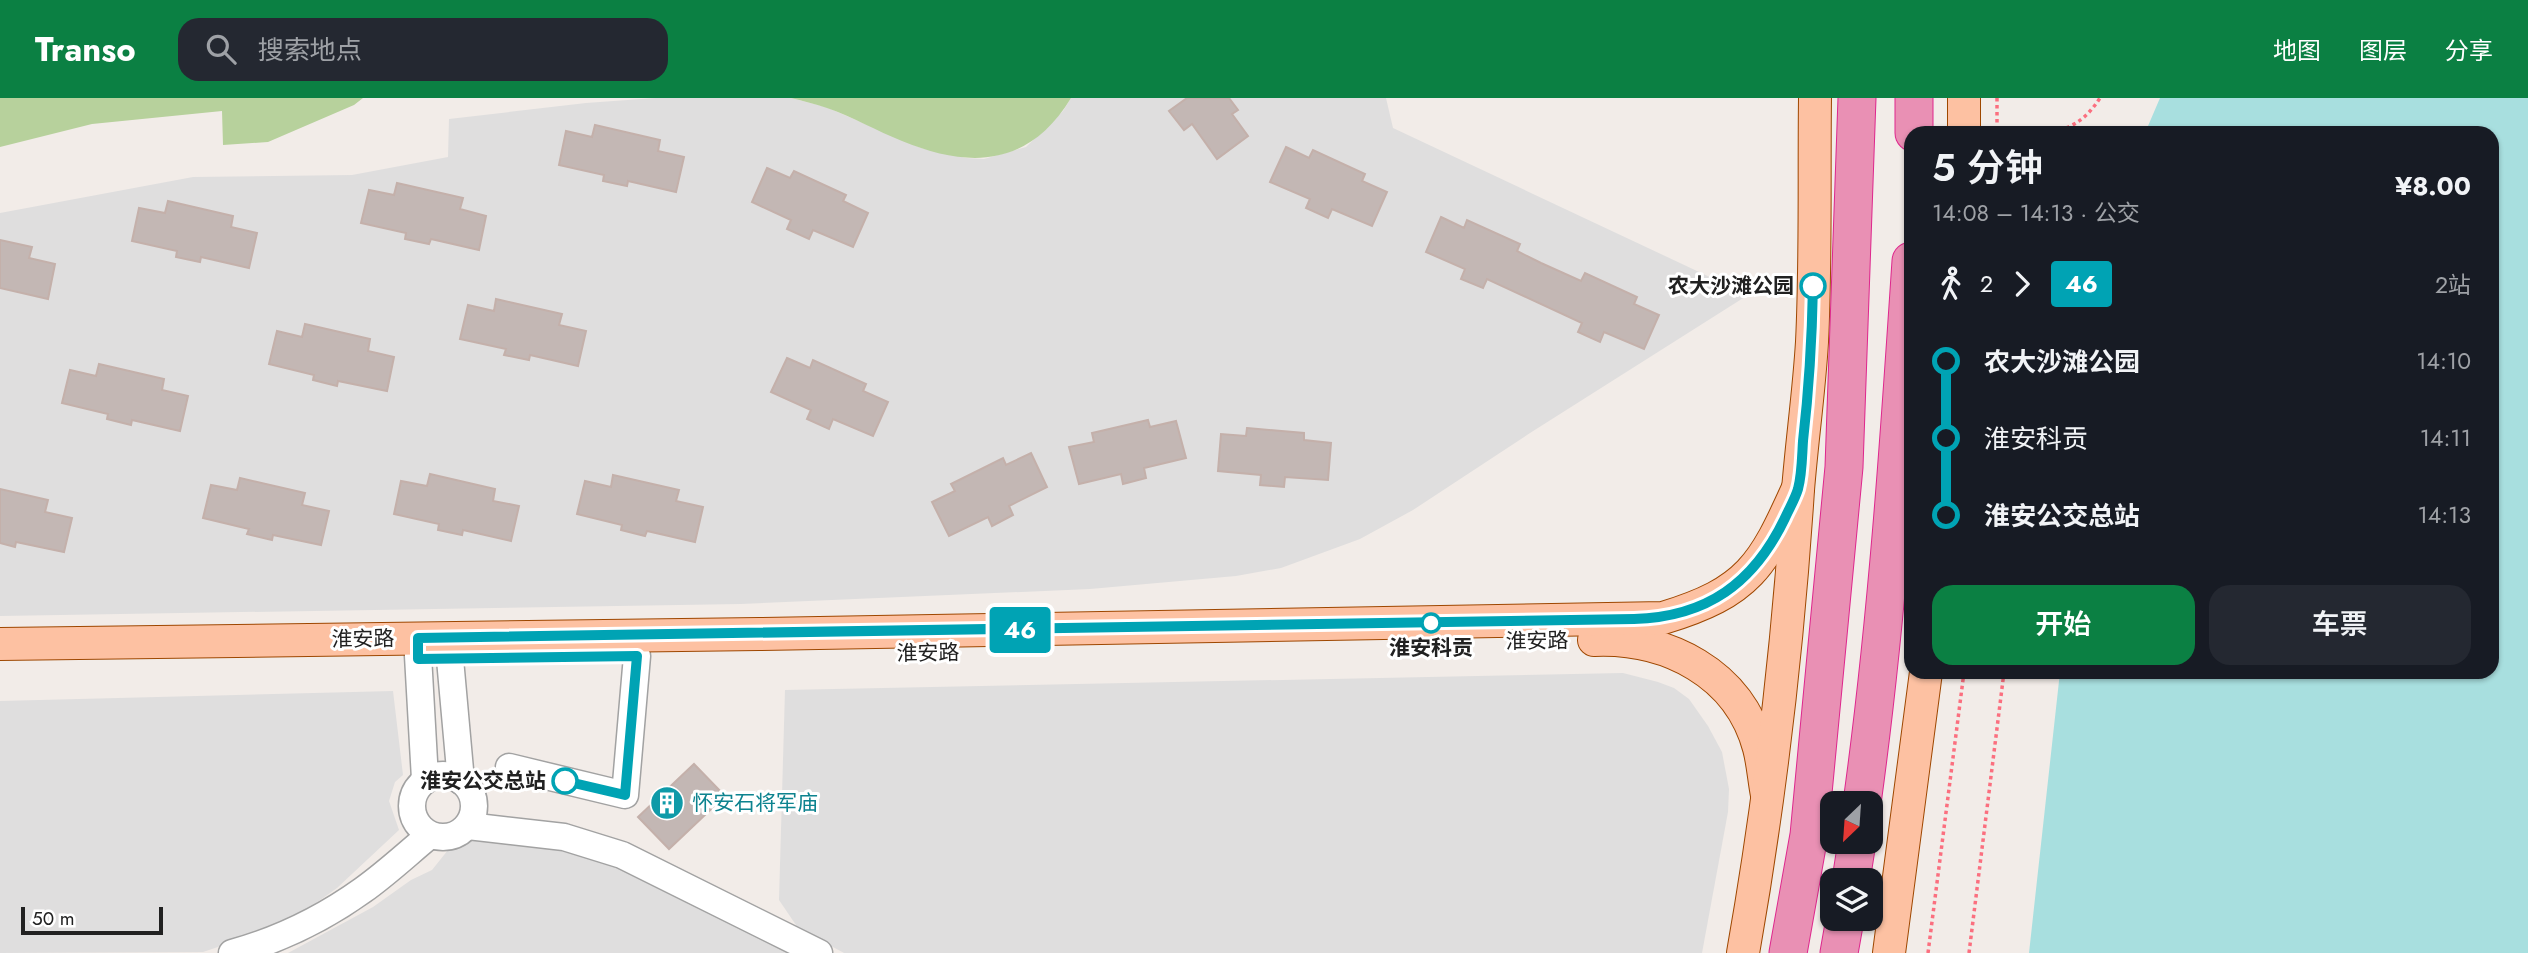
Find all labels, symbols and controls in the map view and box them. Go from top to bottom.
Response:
search box [178,18,668,81]
text: Transo [35,26,136,73]
icon: search [202,30,240,68]
text: 搜索地点 [258,31,362,69]
text: 地图 [2273,33,2321,68]
text: 图层 [2359,33,2407,68]
text: 分享 [2445,33,2493,68]
text: 5 分钟 [1932,140,2043,195]
text: ¥8.00 [2395,167,2471,205]
text: 14:08 – 14:13 · 公交 [1932,196,2140,230]
icon: walk [1932,265,1970,303]
icon: forward [2003,265,2041,303]
text: 46 [2065,266,2098,301]
text: 2 [1980,267,1993,301]
text: 2站 [2435,268,2471,302]
place label: 农大沙滩公园 [1668,271,1794,301]
marker: 农大沙滩公园 [1800,273,1826,299]
text: 农大沙滩公园 [1984,343,2140,381]
text: 14:10 [2416,344,2471,378]
text: 淮安科贡 [1984,420,2088,458]
text: 14:11 [2420,421,2471,455]
text: 淮安公交总站 [1984,497,2140,535]
text: 14:13 [2417,498,2471,532]
button: 开始 [1932,585,2195,665]
button: 车票 [2209,585,2471,665]
line badge: 46 [988,607,1052,653]
text: 46 [1004,612,1036,647]
marker: 淮安科贡 [1421,613,1441,633]
street label: 淮安路 [331,623,395,655]
street label: 淮安路 [1505,625,1569,657]
place label: 淮安科贡 [1389,633,1473,663]
street label: 淮安路 [896,637,960,669]
place label: 淮安公交总站 [420,766,546,796]
marker: 淮安公交总站 [552,768,578,794]
building icon: 怀安石将军庙 [648,784,686,822]
place label: 怀安石将军庙 [692,788,818,818]
north arrow [1820,791,1883,854]
map controls [1820,791,1883,931]
button: layers [1820,868,1883,931]
scale bar [21,904,163,936]
text: 50 m [32,905,75,932]

